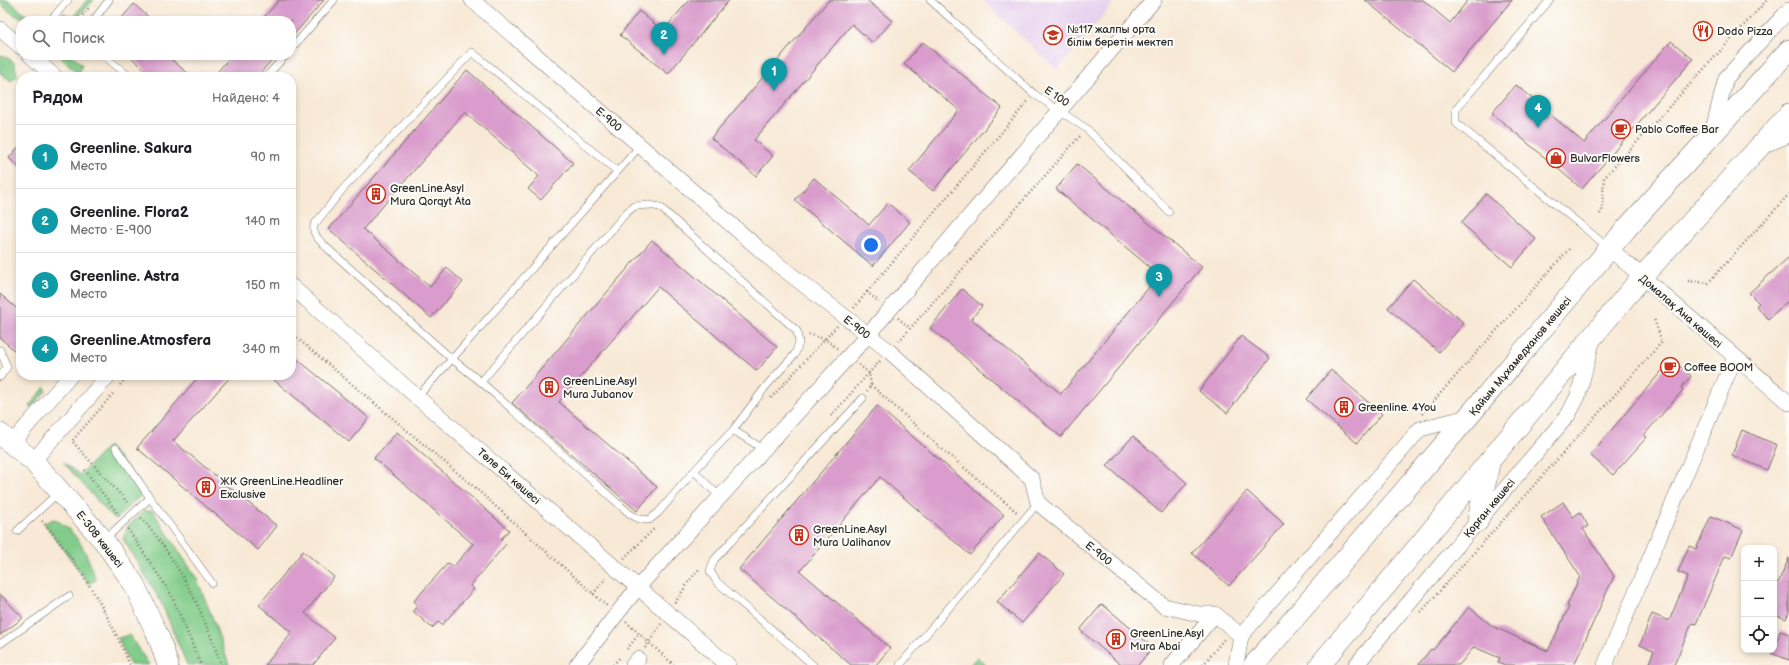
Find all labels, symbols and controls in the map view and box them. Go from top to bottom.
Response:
search box [16,16,296,60]
restaurant icon: Dodo Pizza [1692,20,1714,42]
pin: 2 [651,22,677,55]
place label: №117 жалпы орта білім беретін мектеп [1067,23,1173,49]
school or university icon: №117 жалпы орта білім беретін мектеп [1042,24,1064,46]
place label: Dodo Pizza [1717,25,1773,38]
icon: search [30,27,52,49]
text: Поиск [62,29,105,48]
pin: 1 [761,58,787,91]
street label: E 100 [1042,83,1072,110]
text: Рядом [32,88,83,108]
text: Найдено: 4 [212,90,280,106]
pin: 4 [1525,95,1551,128]
street label: E-900 [593,104,625,135]
cafe icon: Pablo Coffee Bar [1610,118,1632,140]
place label: Pablo Coffee Bar [1635,123,1720,136]
text: Greenline. Sakura [70,139,192,158]
shop icon: BulvarFlowers [1545,147,1567,169]
text: 1 [42,149,48,165]
text: 90 m [251,149,280,165]
place label: BulvarFlowers [1570,152,1640,165]
text: Место [70,158,107,174]
place label: GreenLine.Asyl Mura Qorqyt Ata [390,182,471,208]
building icon: GreenLine.Asyl Mura Qorqyt Ata [365,183,387,205]
text: Greenline. Flora2 [70,203,189,222]
text: 2 [41,213,49,229]
text: 140 m [245,213,280,229]
text: Место · E-900 [70,222,152,238]
your location [861,235,881,255]
pin: 3 [1146,264,1172,297]
text: Greenline. Astra [70,267,179,286]
street label: Домалақ Ана көшесі [1637,272,1725,351]
text: 3 [41,277,49,293]
text: 150 m [246,277,280,293]
text: Место [70,286,107,302]
street label: Қайым Мұхамедханов көшесі [1467,294,1574,419]
street label: E-900 [841,313,873,342]
text: Greenline.Atmosfera [70,331,211,350]
text: 4 [41,341,49,357]
text: 340 m [242,341,280,357]
text: Место [70,350,107,366]
cafe icon: Coffee BOOM [1659,356,1681,378]
place label: Coffee BOOM [1684,361,1753,374]
place label: GreenLine.Asyl Mura Jubanov [563,375,637,401]
building icon: GreenLine.Asyl Mura Jubanov [538,376,560,398]
building icon: Greenline. 4You [1333,396,1355,418]
place label: Greenline. 4You [1358,401,1436,414]
street label: Төле Би көшесі [475,446,543,507]
place label: ЖК GreenLine.Headliner Exclusive [220,475,344,501]
building icon: ЖК GreenLine.Headliner Exclusive [195,476,217,498]
street label: Қорған көшесі [1461,476,1518,540]
street label: Е-308 көшесі [73,508,126,570]
place label: GreenLine.Asyl Mura Ualihanov [813,523,892,549]
building icon: GreenLine.Asyl Mura Ualihanov [788,524,810,546]
street label: E-900 [1083,539,1115,568]
map controls [1741,545,1777,653]
button: + [1741,545,1777,581]
button: − [1741,581,1777,617]
button: locate [1741,617,1777,653]
place label: GreenLine.Asyl Mura Abai [1130,627,1204,653]
building icon: GreenLine.Asyl Mura Abai [1105,628,1127,650]

